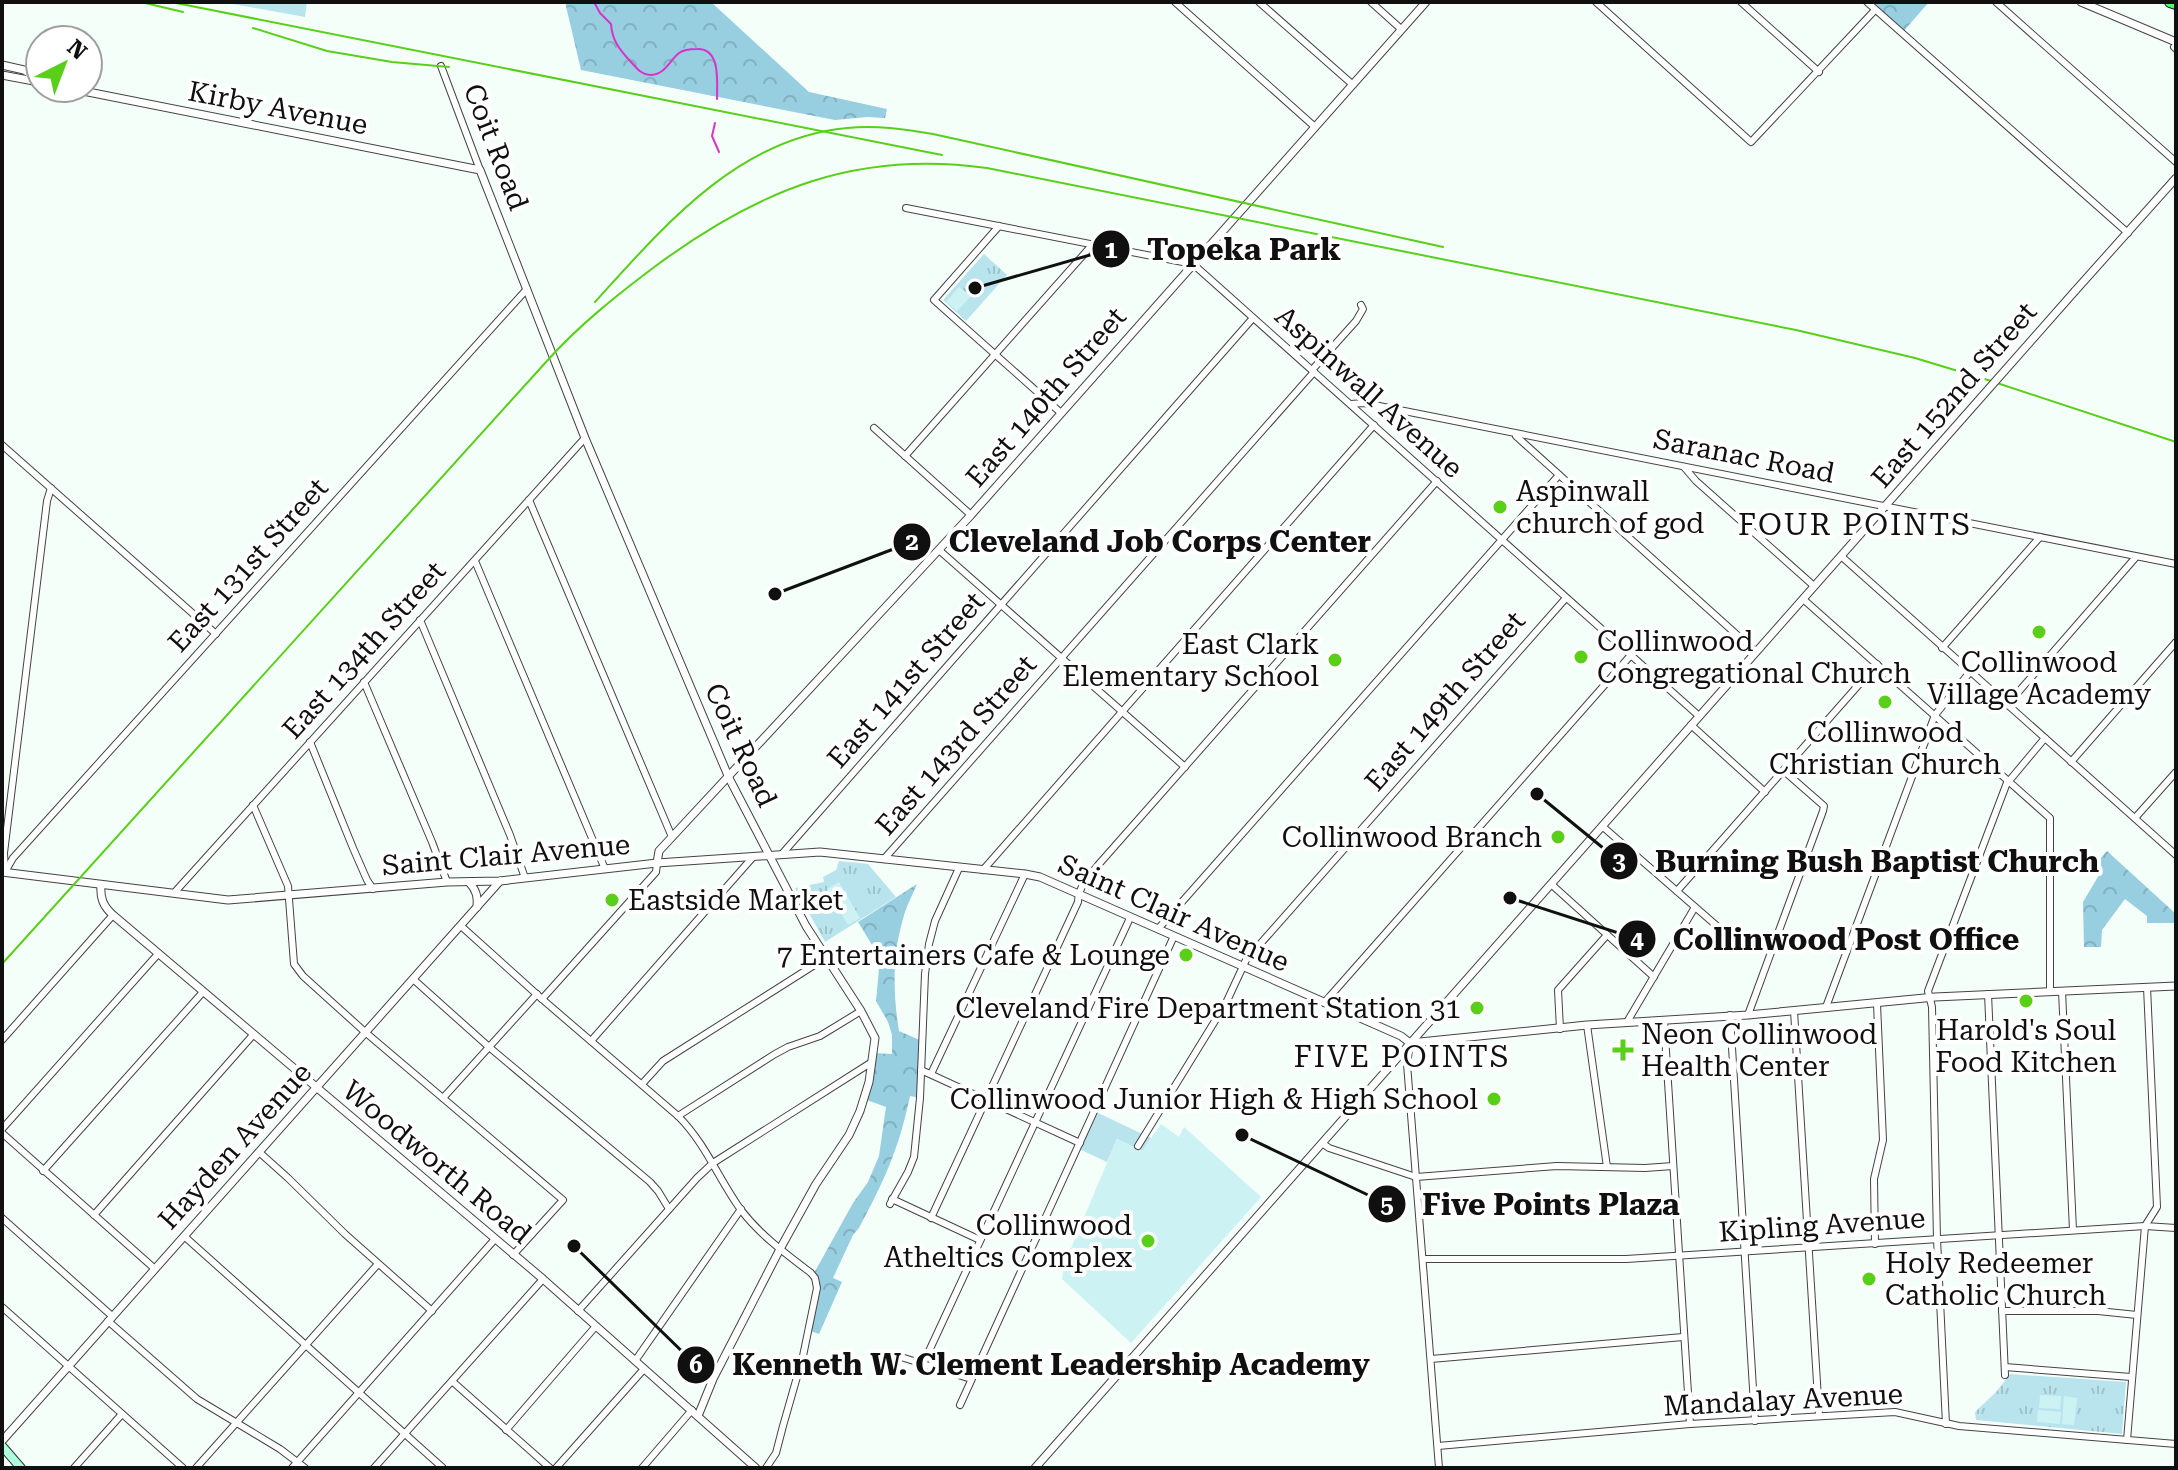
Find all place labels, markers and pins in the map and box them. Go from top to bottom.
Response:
callout: Topeka Park [1091,222,1357,276]
place label: Aspinwall church of god [1516,475,1704,540]
marker: Aspinwall church of god [1491,498,1509,516]
callout: Cleveland Job Corps Center [892,515,1387,569]
marker: Collinwood Village Academy [2030,623,2048,641]
place label: Collinwood Congregational Church [1597,625,1911,690]
place label: East Clark Elementary School [1062,628,1319,693]
place label: Collinwood Village Academy [1927,646,2151,711]
marker: Collinwood Congregational Church [1572,648,1590,666]
marker: East Clark Elementary School [1326,651,1344,669]
marker: Collinwood Christian Church [1876,693,1894,711]
place label: Collinwood Christian Church [1769,716,2001,781]
place label: Collinwood Branch [1282,821,1542,854]
marker: Collinwood Branch [1549,828,1567,846]
callout: Burning Bush Baptist Church [1599,834,2115,888]
place label: Eastside Market [628,884,843,917]
marker: Eastside Market [603,891,621,909]
callout: Collinwood Post Office [1617,912,2035,966]
place label: 7 Entertainers Cafe & Lounge [777,939,1170,972]
marker: 7 Entertainers Cafe & Lounge [1177,946,1195,964]
place label: Cleveland Fire Department Station 31 [955,992,1461,1025]
marker: Harold's Soul Food Kitchen [2017,992,2035,1010]
marker: Cleveland Fire Department Station 31 [1468,999,1486,1017]
place label: Harold's Soul Food Kitchen [1935,1014,2117,1079]
place label: Neon Collinwood Health Center [1641,1018,1877,1083]
marker: Neon Collinwood Health Center [1612,1039,1634,1061]
place label: Collinwood Junior High & High School [950,1083,1478,1116]
marker: Collinwood Junior High & High School [1485,1090,1503,1108]
callout: Five Points Plaza [1367,1177,1696,1231]
place label: Collinwood Atheltics Complex [884,1209,1132,1274]
marker: Collinwood Atheltics Complex [1139,1232,1157,1250]
place label: Holy Redeemer Catholic Church [1885,1247,2106,1312]
marker: Holy Redeemer Catholic Church [1860,1270,1878,1288]
callout: Kenneth W. Clement Leadership Academy [676,1338,1385,1392]

